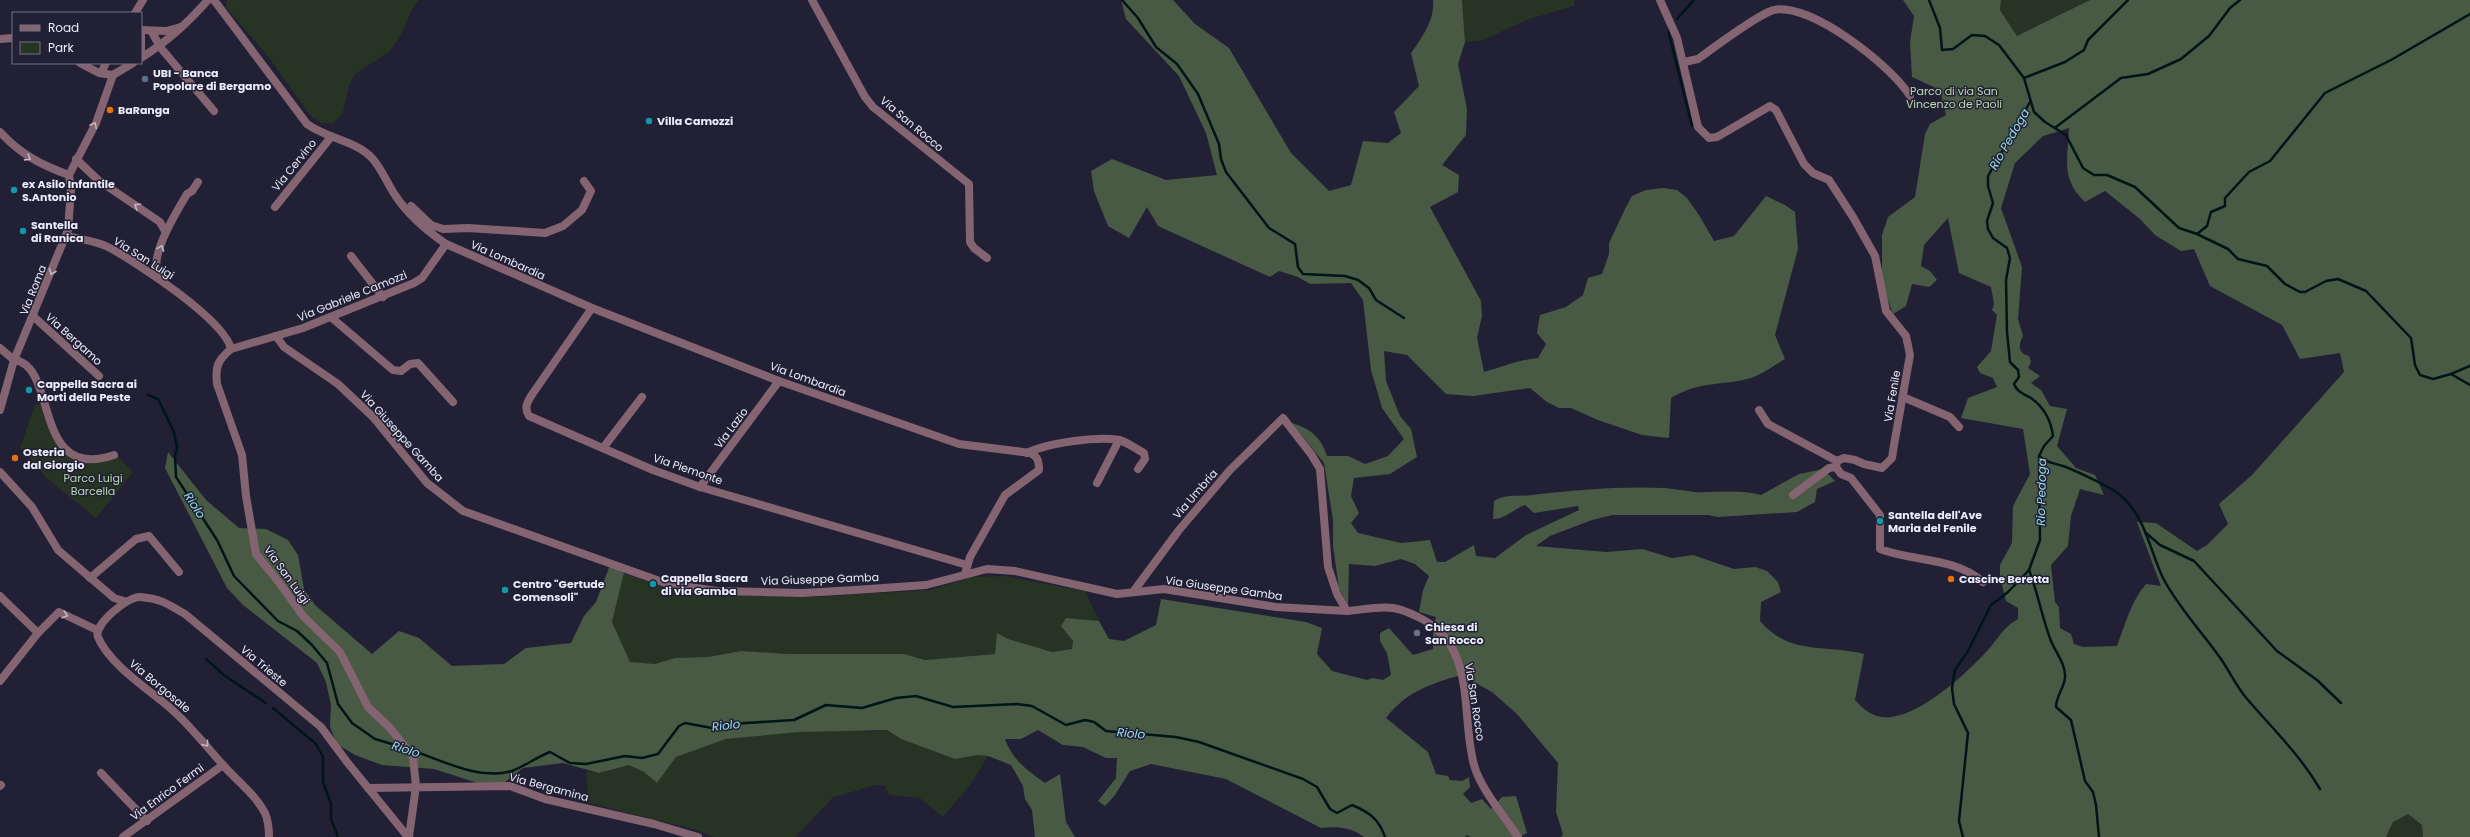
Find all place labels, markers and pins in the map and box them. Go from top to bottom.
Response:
place label: UBI - Banca Popolare di Bergamo [153,65,271,94]
marker: UBI - Banca Popolare di Bergamo [140,74,150,84]
place label: BaRanga [118,102,170,118]
marker: BaRanga [105,105,115,115]
place label: Villa Camozzi [657,113,733,129]
marker: Villa Camozzi [644,116,654,126]
place label: ex Asilo Infantile S.Antonio [22,176,115,205]
marker: ex Asilo Infantile S.Antonio [9,185,19,195]
place label: Santella di Ranica [31,217,83,246]
marker: Santella di Ranica [18,226,28,236]
place label: Cappella Sacra ai Morti della Peste [37,376,137,405]
marker: Cappella Sacra ai Morti della Peste [24,385,34,395]
place label: Osteria dal Giorgio [23,444,85,473]
marker: Osteria dal Giorgio [10,453,20,463]
place label: Santella dell'Ave Maria del Fenile [1888,507,1982,536]
marker: Santella dell'Ave Maria del Fenile [1875,516,1885,526]
place label: Cappella Sacra di via Gamba [661,570,748,599]
place label: Cascine Beretta [1959,571,2049,587]
marker: Cascine Beretta [1946,574,1956,584]
place label: Centro "Gertude Comensoli" [513,576,605,605]
marker: Cappella Sacra di via Gamba [648,579,658,589]
marker: Centro "Gertude Comensoli" [500,585,510,595]
place label: Chiesa di San Rocco [1425,619,1483,648]
marker: Chiesa di San Rocco [1412,628,1422,638]

